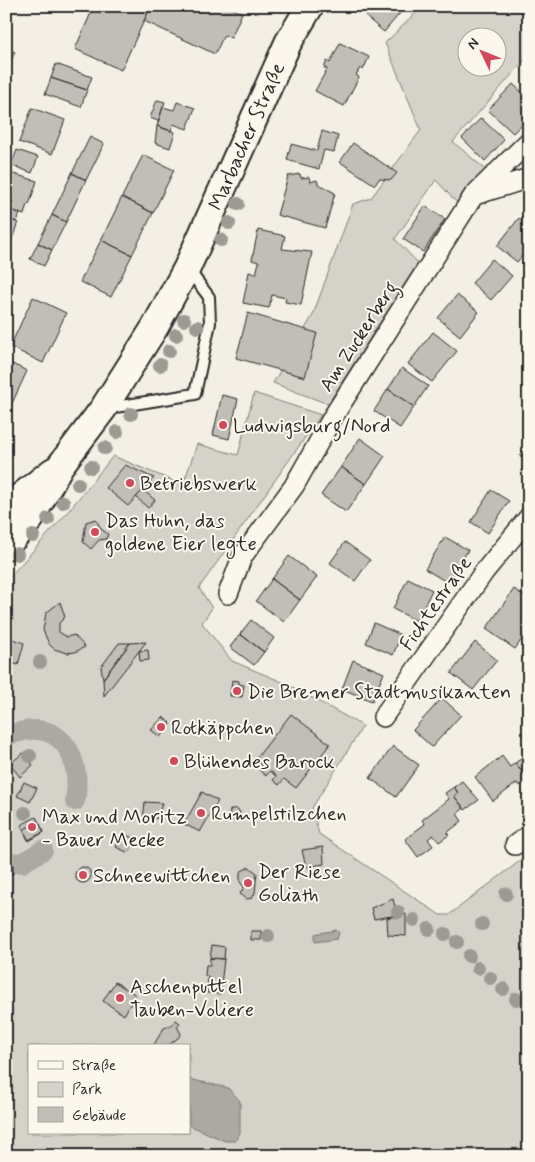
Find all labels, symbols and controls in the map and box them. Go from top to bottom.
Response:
north arrow [458,28,508,78]
text: N [463,34,483,53]
street label: Marbacher Straße [203,58,292,215]
street label: Am Zuckerberg [313,276,407,398]
place label: Ludwigsburg/Nord [233,413,390,442]
marker: Ludwigsburg/Nord [217,419,229,431]
place label: Betriebswerk [140,471,257,498]
marker: Betriebswerk [124,477,136,489]
place label: Das Huhn, das goldene Eier legte [105,508,257,559]
marker: Das Huhn, das goldene Eier legte [89,526,101,538]
street label: Fichtestraße [394,551,479,656]
place label: Die Bremer Stadtmusikanten [247,679,511,706]
marker: Die Bremer Stadtmusikanten [231,685,243,697]
place label: Rotkäppchen [171,715,274,742]
marker: Rotkäppchen [155,721,167,733]
place label: Blühendes Barock [184,749,335,776]
marker: Blühendes Barock [168,755,180,767]
place label: Rumpelstilzchen [211,801,347,828]
place label: Max und Moritz - Bauer Mecke [42,804,187,854]
marker: Rumpelstilzchen [195,807,207,819]
marker: Max und Moritz - Bauer Mecke [26,821,38,833]
place label: Der Riese Goliath [258,859,341,909]
place label: Schneewittchen [93,863,230,890]
marker: Schneewittchen [77,869,89,881]
marker: Der Riese Goliath [242,877,254,889]
place label: Aschenputtel Tauben-Voliere [130,974,254,1024]
marker: Aschenputtel Tauben-Voliere [114,992,126,1004]
legend [28,1044,190,1134]
text: Straße [72,1056,116,1076]
text: Park [72,1080,102,1100]
text: Gebäude [72,1106,126,1126]

